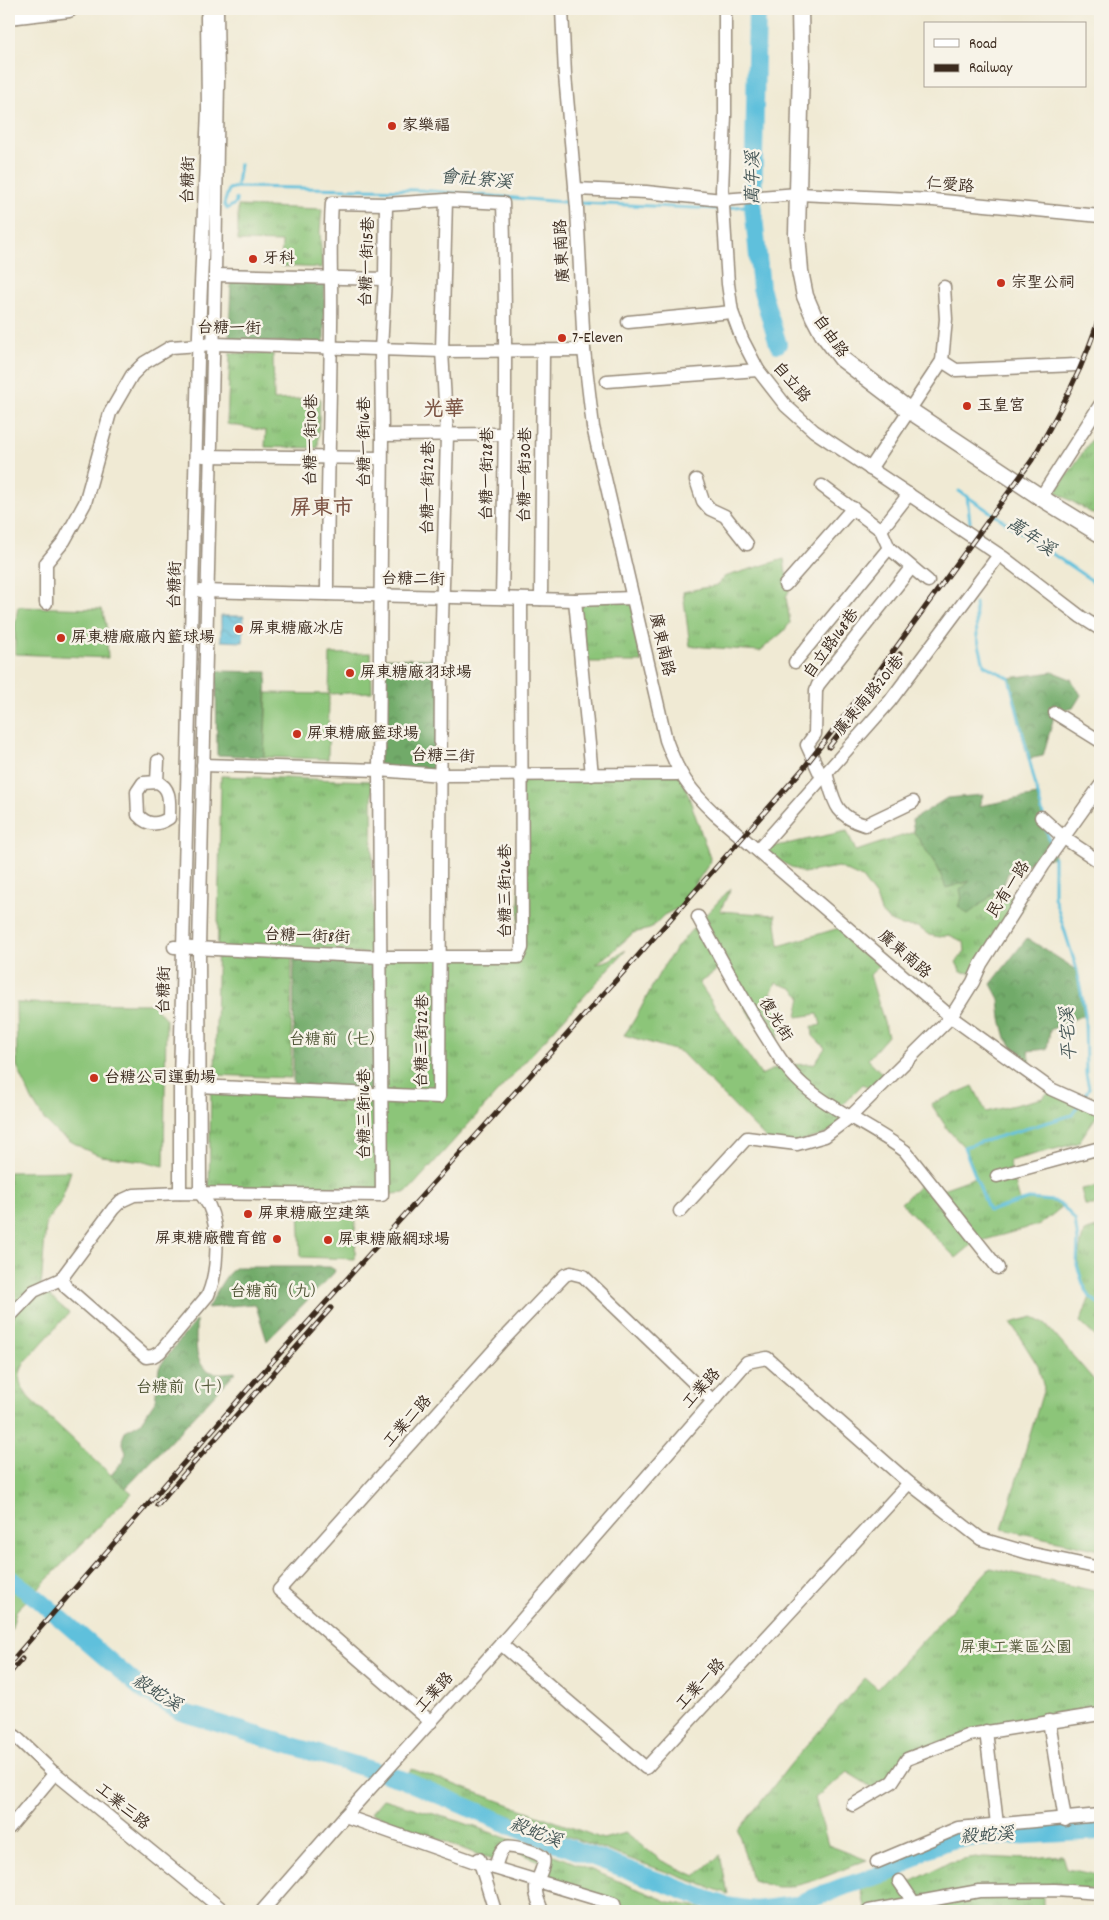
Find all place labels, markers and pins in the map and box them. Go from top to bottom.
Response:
place label: 家樂福 [402,115,450,138]
marker: 家樂福 [386,120,398,132]
place label: 牙科 [263,248,295,271]
marker: 牙科 [247,253,259,265]
place label: 宗聖公祠 [1011,272,1075,295]
marker: 宗聖公祠 [995,277,1007,289]
place label: 7-Eleven [572,327,623,350]
marker: 7-Eleven [556,332,568,344]
place label: 玉皇宮 [977,395,1025,418]
marker: 玉皇宮 [961,400,973,412]
place label: 屏東糖廠冰店 [249,618,345,641]
marker: 屏東糖廠冰店 [233,623,245,635]
place label: 屏東糖廠廠内籃球場 [71,627,215,650]
marker: 屏東糖廠廠内籃球場 [55,632,67,644]
place label: 屏東糖廠羽球場 [360,662,472,685]
marker: 屏東糖廠羽球場 [344,667,356,679]
place label: 屏東糖廠籃球場 [307,723,419,746]
marker: 屏東糖廠籃球場 [291,728,303,740]
place label: 台糖公司運動場 [104,1067,216,1090]
marker: 台糖公司運動場 [88,1072,100,1084]
place label: 屏東糖廠空建築 [258,1203,370,1226]
marker: 屏東糖廠空建築 [242,1208,254,1220]
place label: 屏東糖廠體育館 [155,1228,267,1251]
place label: 屏東糖廠網球場 [338,1229,450,1252]
marker: 屏東糖廠體育館 [271,1233,283,1245]
marker: 屏東糖廠網球場 [322,1234,334,1246]

